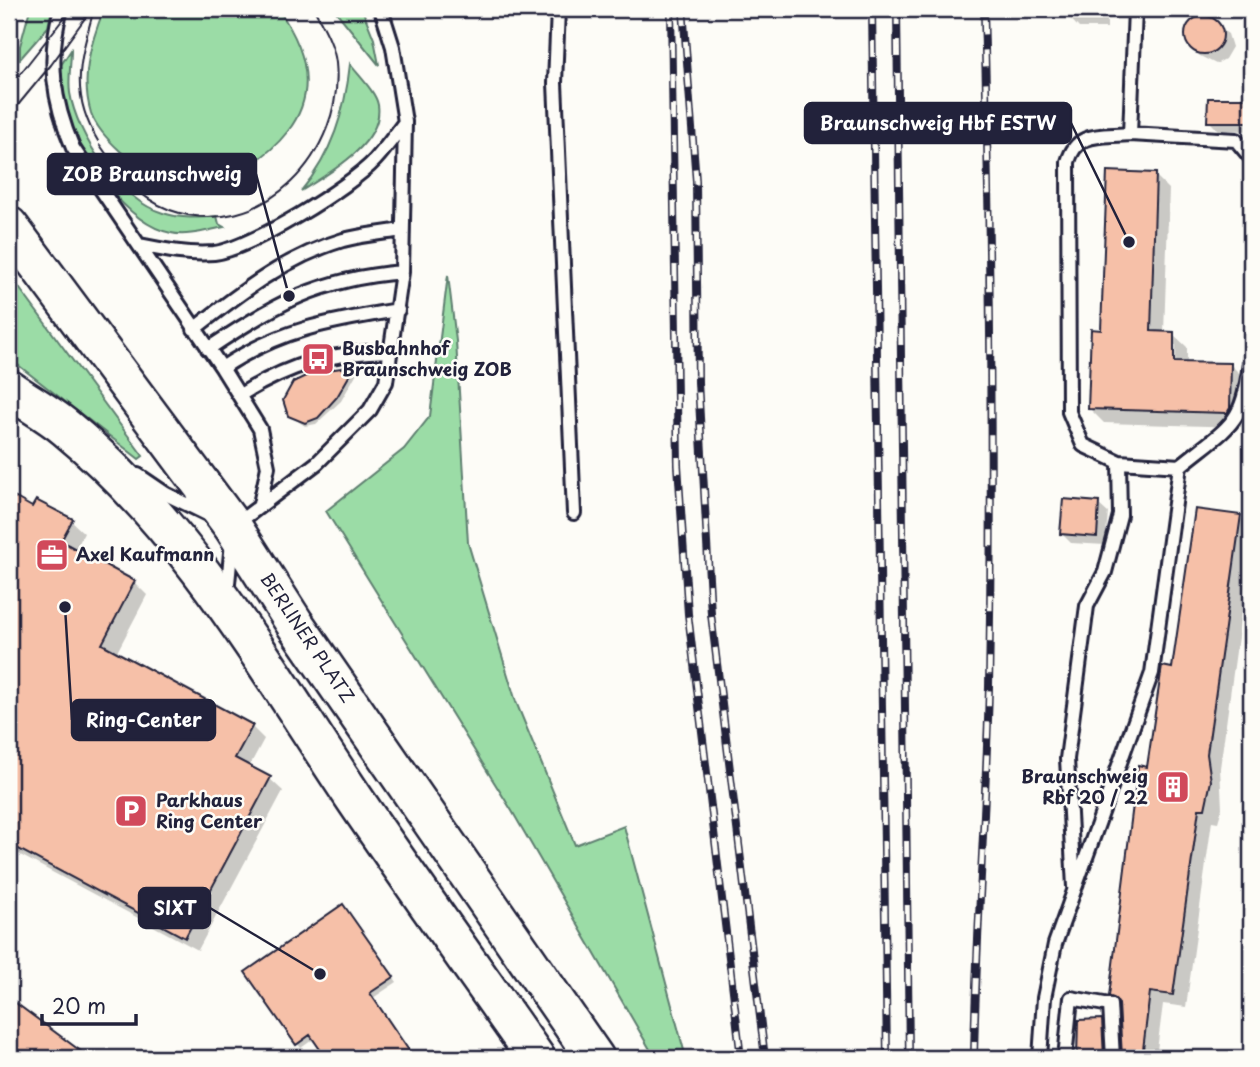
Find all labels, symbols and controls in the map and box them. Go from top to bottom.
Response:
callout: Braunschweig Hbf ESTW [805,103,1071,143]
text: Braunschweig Hbf ESTW [820,108,1057,136]
callout: ZOB Braunschweig [48,154,256,194]
text: ZOB Braunschweig [62,159,242,187]
place label: Busbahnhof Braunschweig ZOB [342,334,512,382]
bus stop icon: Busbahnhof Braunschweig ZOB [299,340,337,378]
office icon: Axel Kaufmann [33,536,71,574]
place label: Axel Kaufmann [76,540,215,567]
street label: BERLINER PLATZ [255,567,362,708]
callout: Ring-Center [72,700,215,740]
text: Ring-Center [86,705,202,733]
place label: Braunschweig Rbf 20 / 22 [1021,762,1148,810]
building icon: Braunschweig Rbf 20 / 22 [1154,768,1192,806]
place label: Parkhaus Ring Center [156,786,263,834]
parking icon: Parkhaus Ring Center [112,792,150,830]
callout: SIXT [139,888,210,928]
text: SIXT [153,893,197,921]
scale bar [42,983,136,1027]
text: 20 m [52,989,106,1021]

